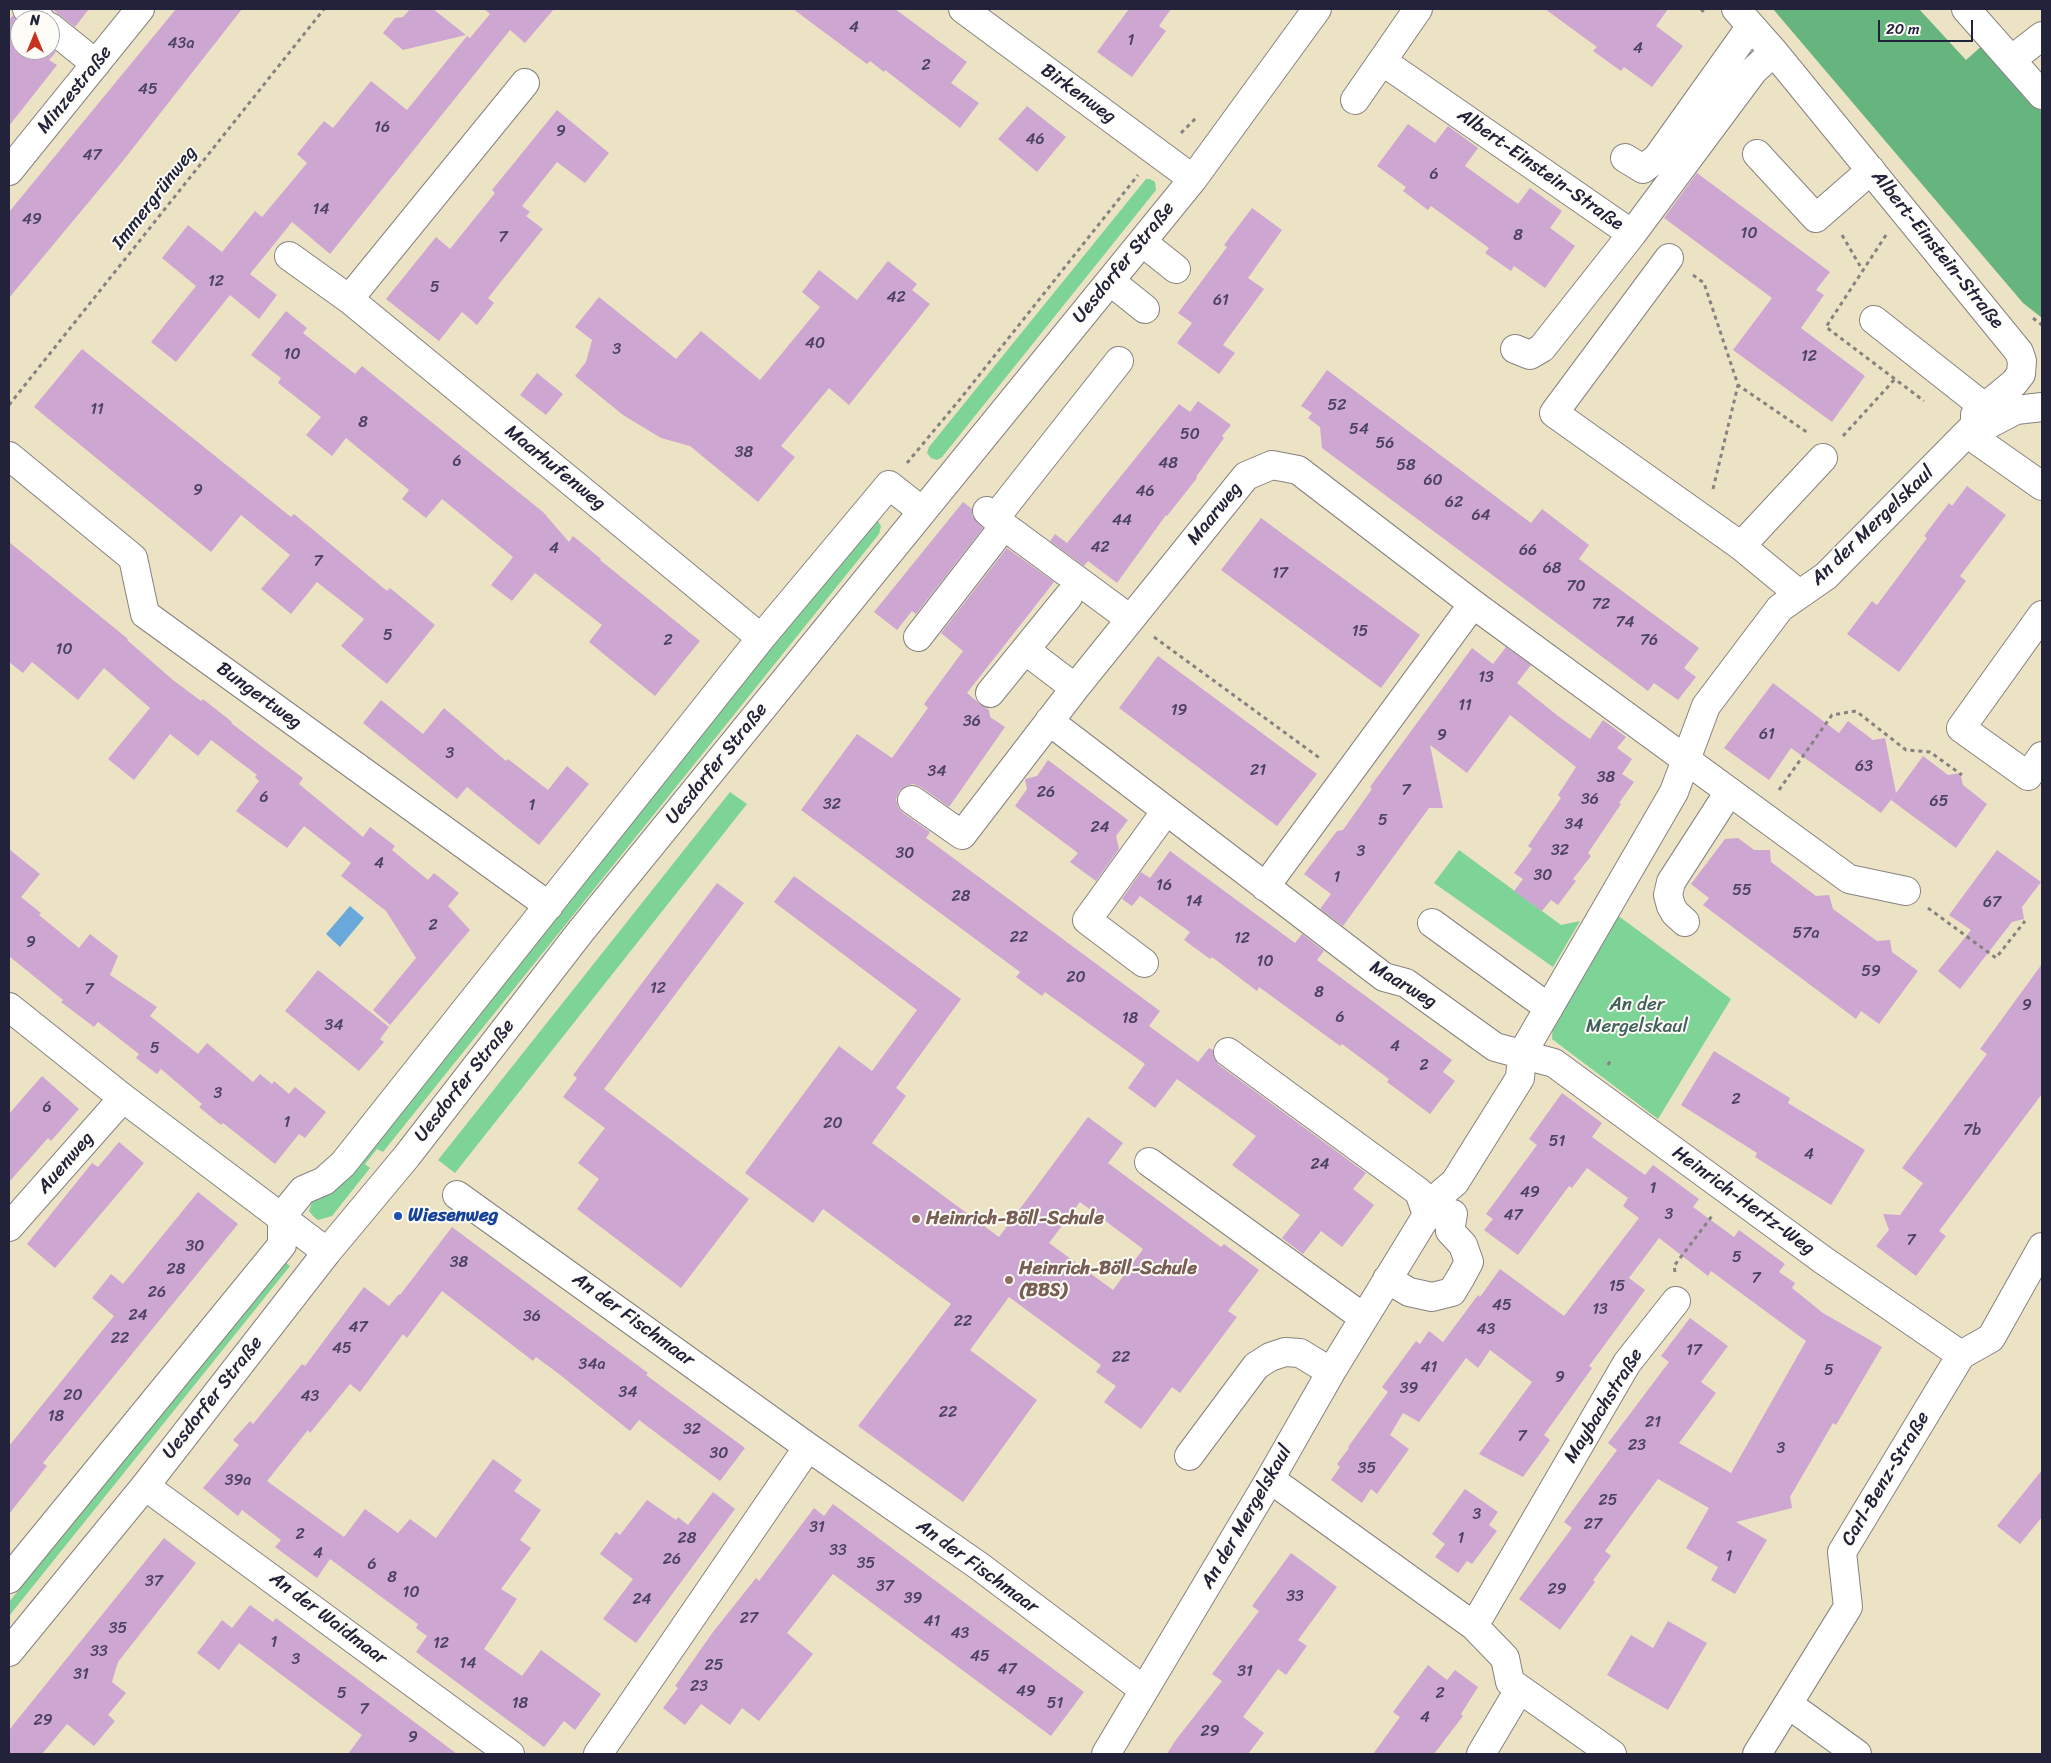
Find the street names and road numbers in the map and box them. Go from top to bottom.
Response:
street label: Minzestraße [33,42,117,138]
street label: Birkenweg [1036,59,1120,129]
street label: Albert-Einstein-Straße [1453,104,1627,236]
street label: Immergrünweg [108,142,202,254]
street label: Albert-Einstein-Straße [1866,166,2008,334]
street label: Uesdorfer Straße [1068,198,1180,328]
street label: Maarhufenweg [500,420,610,516]
street label: An der Mergelskaul [1807,462,1939,590]
street label: Maarweg [1183,478,1247,550]
street label: Bungertweg [212,657,306,735]
street label: Uesdorfer Straße [661,699,773,829]
street label: Maarweg [1365,956,1441,1014]
street label: Uesdorfer Straße [410,1015,520,1147]
street label: Auenweg [33,1127,99,1199]
street label: Heinrich-Hertz-Weg [1667,1142,1819,1260]
street label: An der Fischmaar [567,1268,699,1372]
street label: Uesdorfer Straße [158,1332,268,1464]
street label: Maybachstraße [1560,1345,1648,1467]
street label: Carl-Benz-Straße [1837,1408,1935,1550]
street label: An der Mergelskaul [1197,1441,1297,1593]
street label: An der Fischmaar [911,1515,1043,1619]
street label: An der Waidmaar [265,1567,391,1671]

